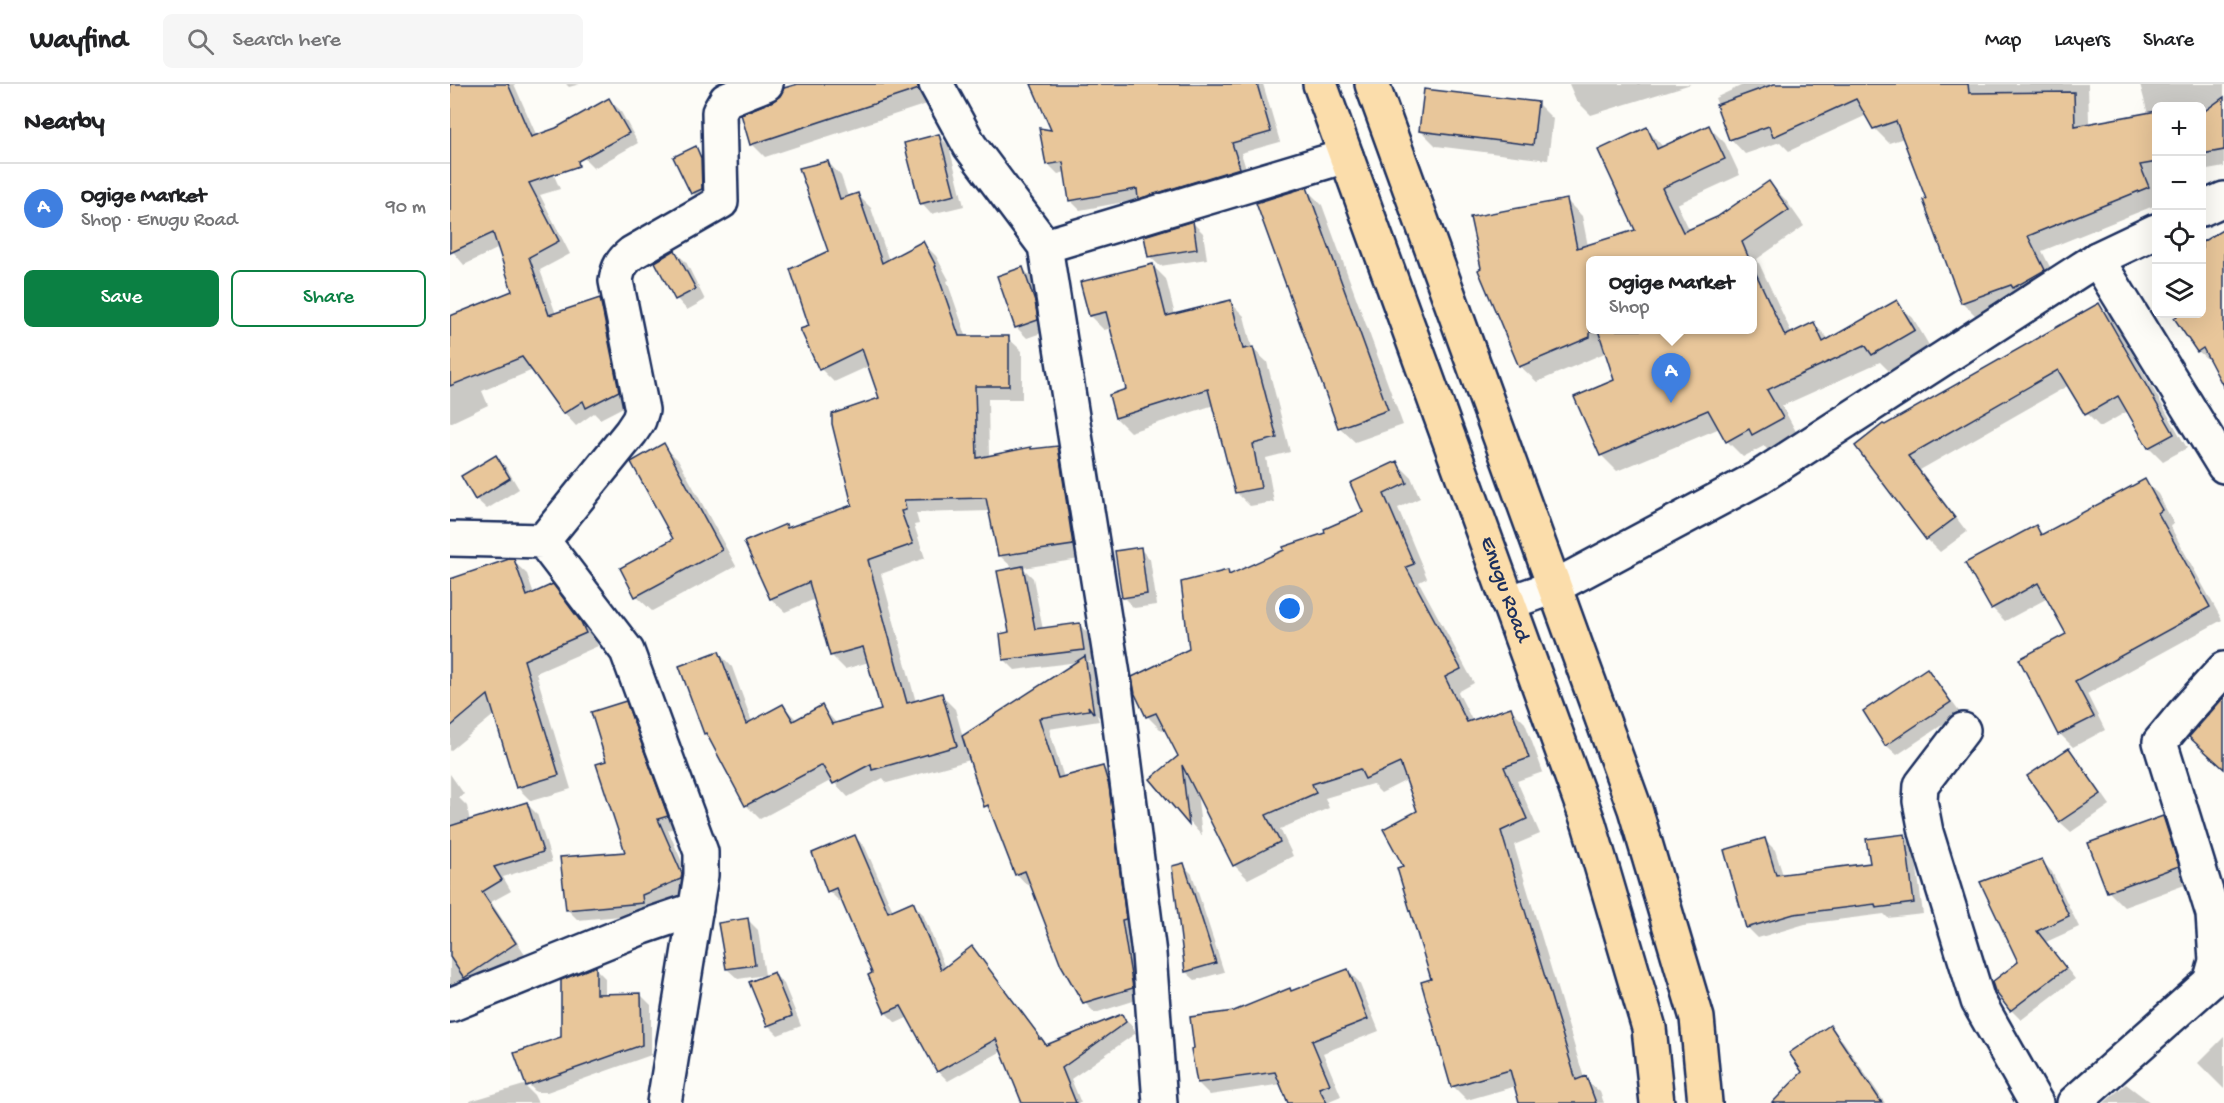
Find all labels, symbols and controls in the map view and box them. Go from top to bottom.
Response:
search box [163,14,583,68]
text: Wayfind [30,25,127,58]
icon: search [184,25,217,58]
text: Search here [232,28,341,54]
text: Map [1985,29,2021,54]
text: Layers [2054,29,2110,54]
text: Share [2143,29,2194,54]
map controls [2152,102,2206,318]
button: + [2152,102,2206,156]
text: Nearby [24,108,105,139]
button: − [2152,156,2206,210]
text: Ogige Market [81,184,206,210]
text: A [38,197,49,220]
text: 90 m [386,197,426,220]
text: Shop · Enugu Road [81,210,238,233]
button: locate [2152,210,2206,264]
popup [1586,256,1757,334]
button: layers [2152,264,2206,318]
button: Save [24,270,219,327]
button: Share [231,270,426,327]
text: Ogige Market [1609,271,1734,297]
text: Shop [1609,297,1649,320]
pin: A [1652,354,1690,403]
street label: Enugu Road [1473,533,1536,648]
your location [1275,594,1304,623]

